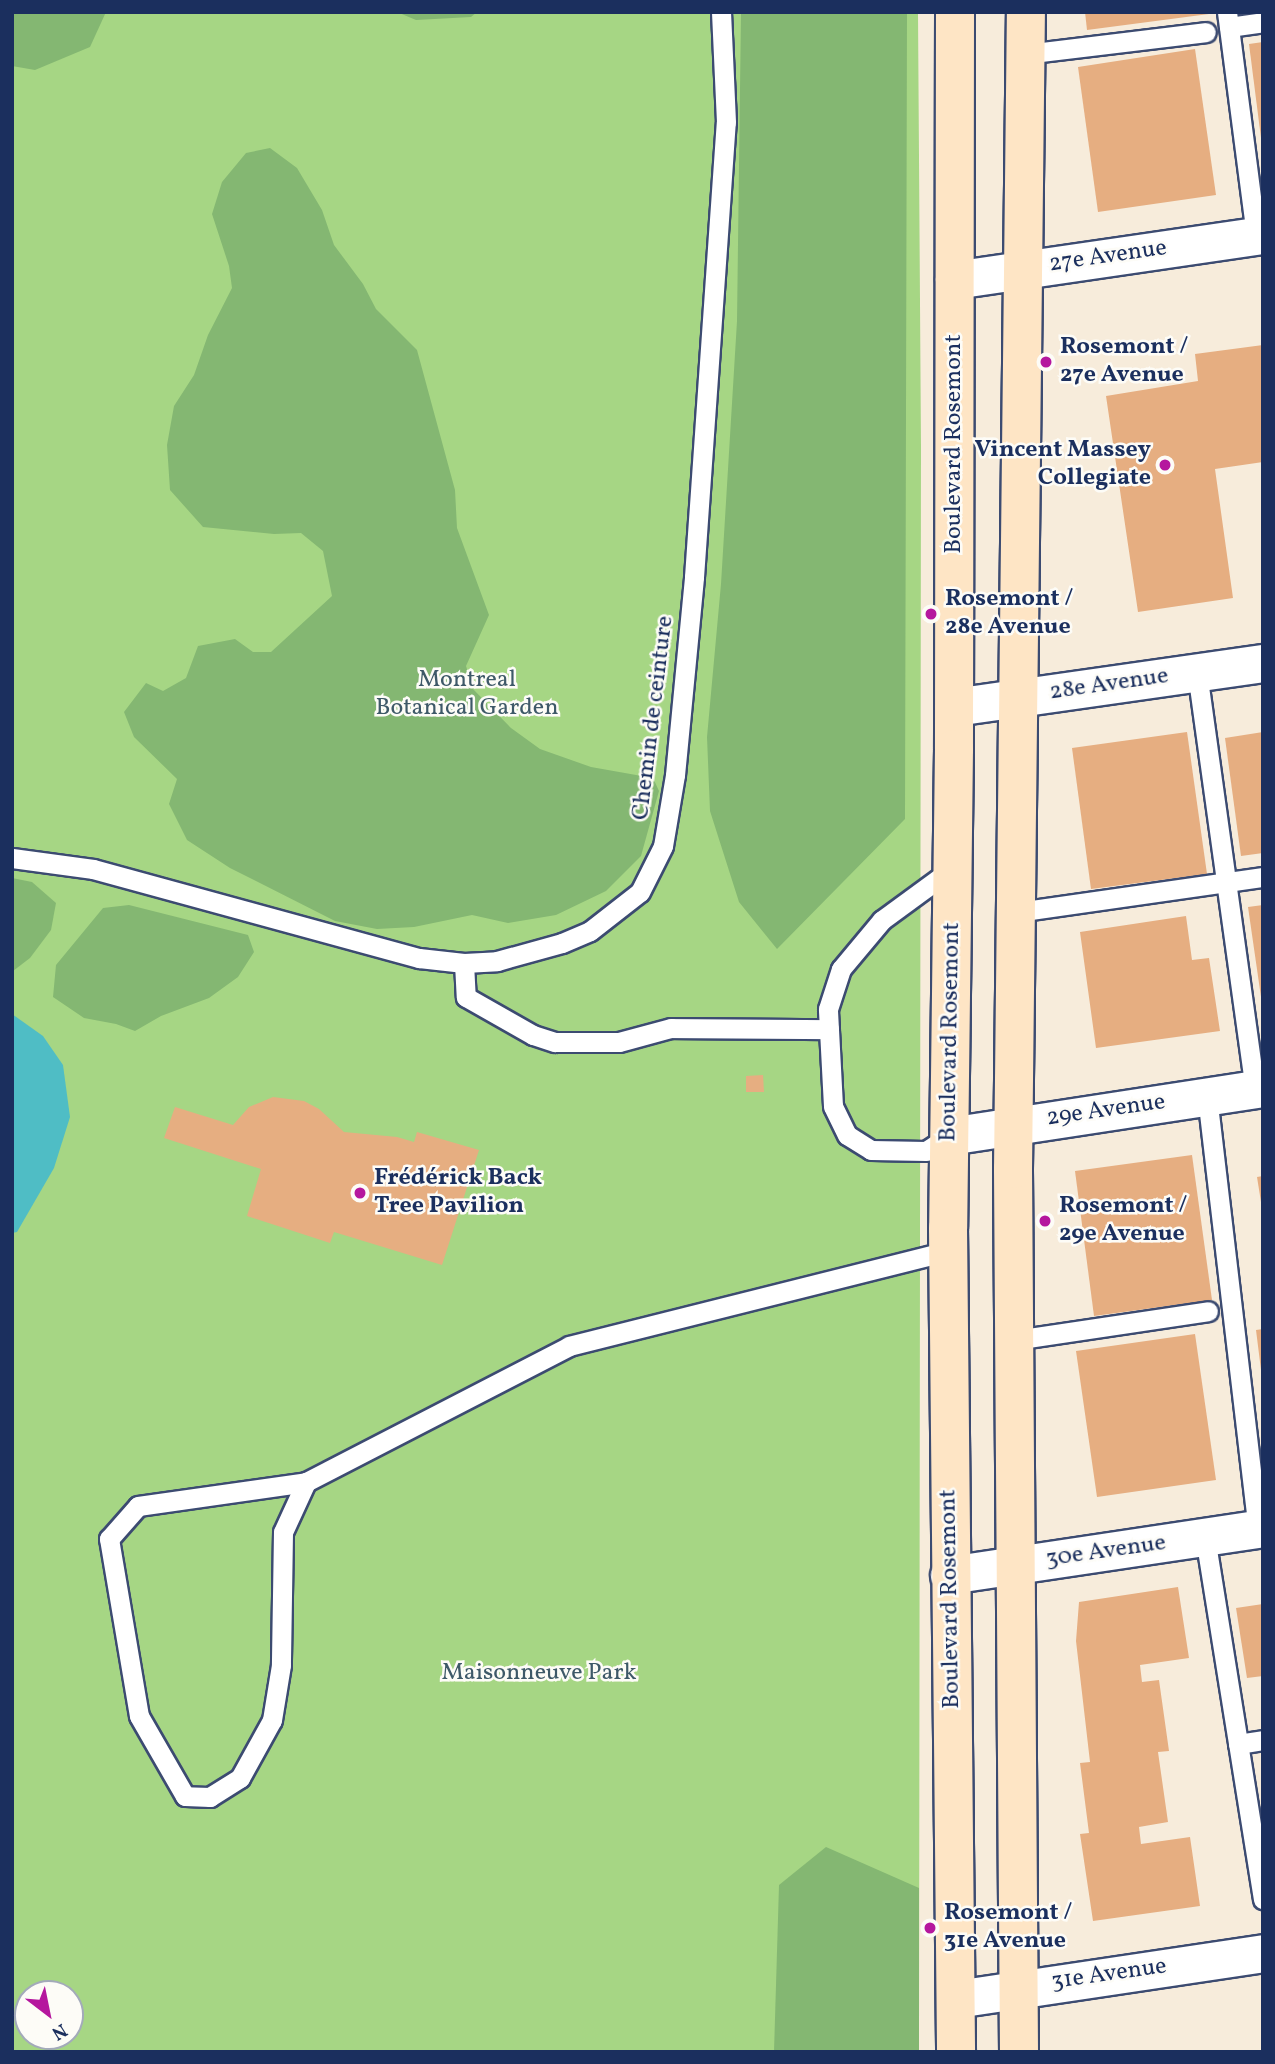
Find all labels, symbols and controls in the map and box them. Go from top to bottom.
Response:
street label: 27e Avenue [1047,234,1169,280]
street label: Boulevard Rosemont [941,334,969,554]
place label: Rosemont / 27e Avenue [1060,334,1189,390]
marker: Rosemont / 27e Avenue [1038,354,1054,370]
place label: Vincent Massey Collegiate [975,437,1151,493]
marker: Vincent Massey Collegiate [1157,457,1173,473]
place label: Rosemont / 28e Avenue [945,586,1074,642]
marker: Rosemont / 28e Avenue [923,606,939,622]
street label: Chemin de ceinture [627,614,681,822]
street label: 28e Avenue [1048,662,1170,708]
park label: Montreal Botanical Garden [375,667,559,723]
street label: Boulevard Rosemont [935,922,967,1142]
street label: 29e Avenue [1045,1088,1167,1134]
place label: Frédérick Back Tree Pavilion [374,1165,542,1221]
marker: Frédérick Back Tree Pavilion [352,1185,368,1201]
place label: Rosemont / 29e Avenue [1059,1193,1188,1249]
marker: Rosemont / 29e Avenue [1037,1213,1053,1229]
street label: Boulevard Rosemont [935,1489,967,1709]
street label: 30e Avenue [1044,1529,1168,1575]
park label: Maisonneuve Park [441,1660,637,1688]
place label: Rosemont / 31e Avenue [944,1900,1073,1956]
marker: Rosemont / 31e Avenue [922,1920,938,1936]
street label: 31e Avenue [1049,1953,1169,1997]
north arrow [14,1980,84,2050]
text: N [46,2016,72,2046]

